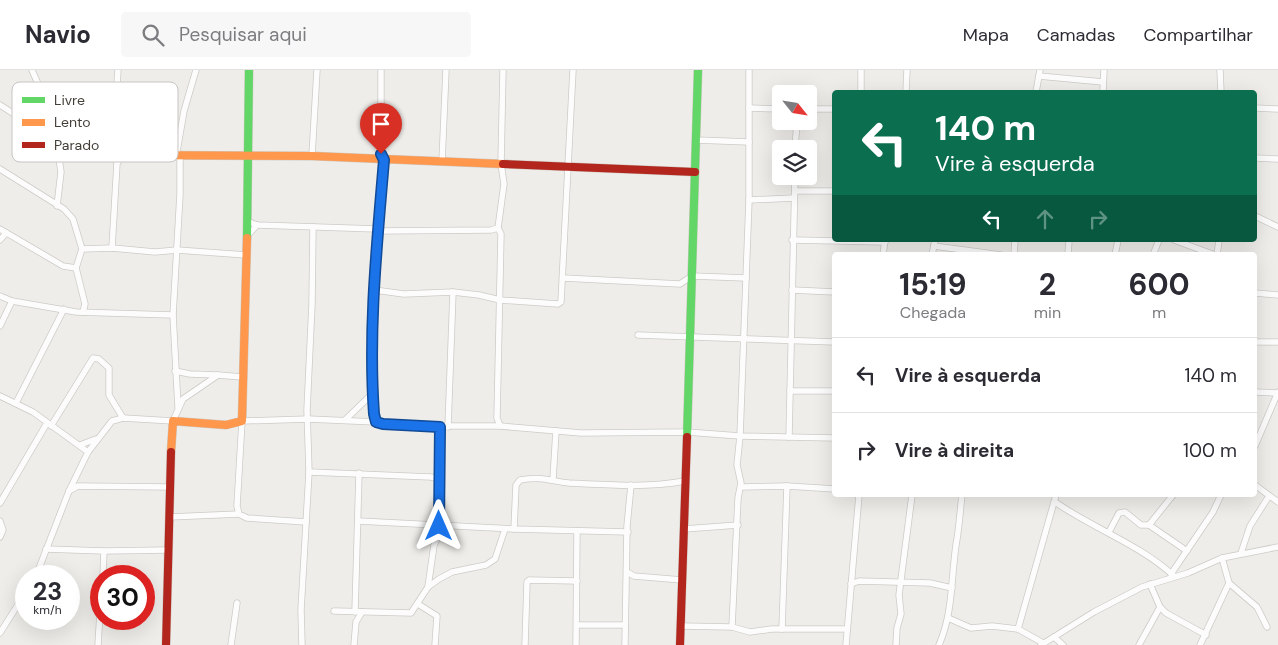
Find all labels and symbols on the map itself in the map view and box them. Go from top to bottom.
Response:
legend [12,82,178,162]
north arrow [772,85,818,130]
text: Livre [54,91,85,109]
pin [360,103,402,154]
text: Lento [54,113,91,131]
text: Parado [54,136,99,154]
position arrow [412,499,464,551]
speed limit sign: 30 [90,565,155,630]

